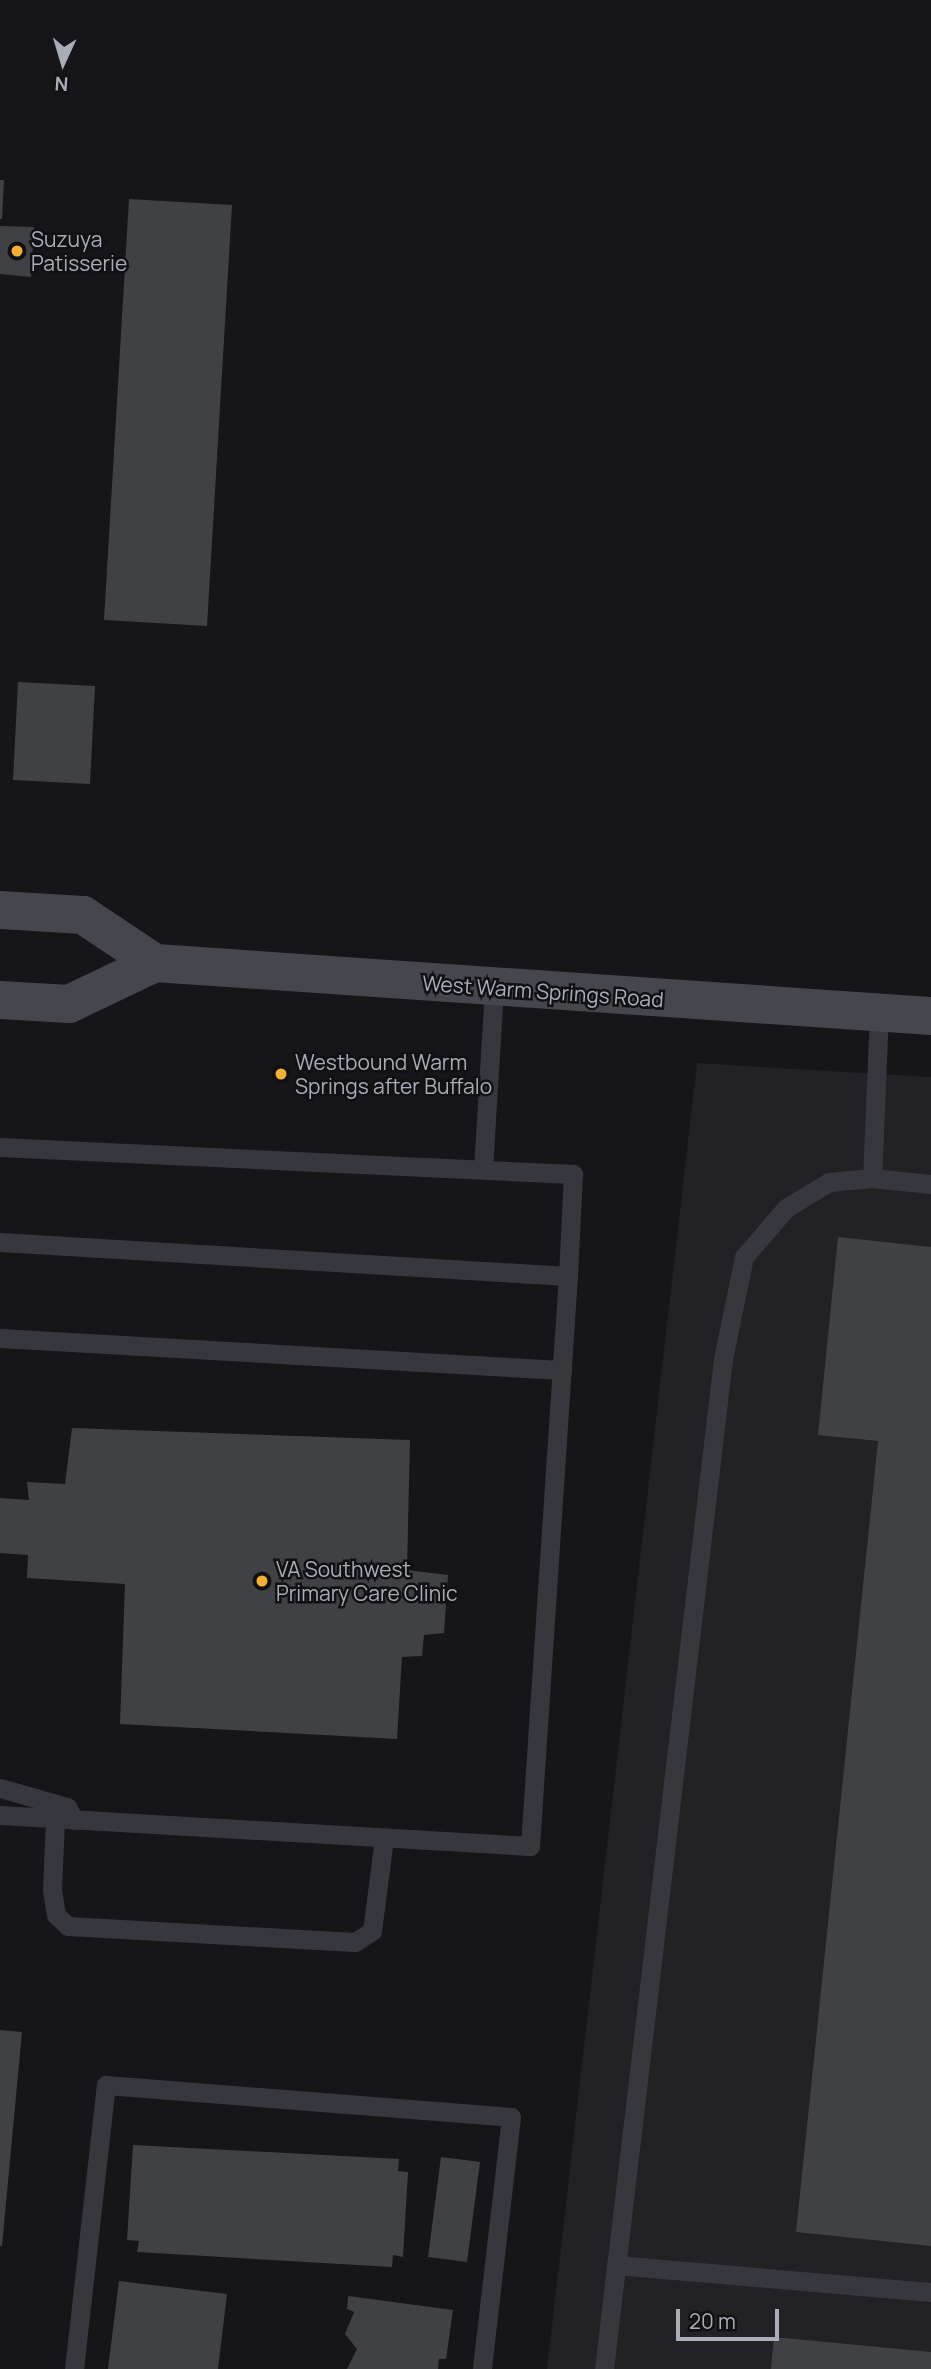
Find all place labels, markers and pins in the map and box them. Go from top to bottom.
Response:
place label: Suzuya Patisserie [31,226,127,276]
marker: Suzuya Patisserie [9,243,25,259]
place label: Westbound Warm Springs after Buffalo [295,1049,492,1099]
marker: Westbound Warm Springs after Buffalo [273,1066,289,1082]
place label: VA Southwest Primary Care Clinic [276,1556,458,1606]
marker: VA Southwest Primary Care Clinic [254,1573,270,1589]

